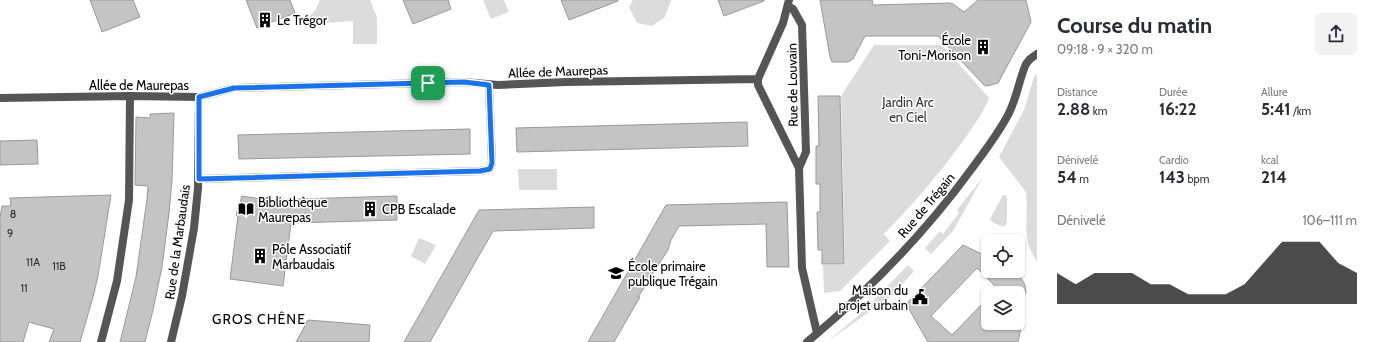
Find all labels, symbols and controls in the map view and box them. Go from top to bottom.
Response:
building icon: Le Trégor [256,11,274,29]
place label: Le Trégor [277,12,328,28]
text: Course du matin [1057,12,1212,39]
button: share [1315,13,1357,55]
place label: École Toni-Morison [898,31,971,63]
building icon: École Toni-Morison [974,38,992,56]
text: 09:18 · 9 × 320 m [1057,41,1153,57]
street label: Rue de Louvain [783,43,801,127]
street label: Allée de Maurepas [508,61,609,81]
pin [411,66,445,100]
icon: arrive [417,72,439,94]
street label: Allée de Maurepas [89,77,190,93]
text: Distance [1057,85,1098,99]
text: Durée [1159,85,1187,99]
text: Allure [1261,85,1288,99]
park label: Jardin Arc en Ciel [881,94,934,125]
text: 2.88 [1057,99,1090,119]
text: 16:22 [1159,99,1197,119]
text: 5:41 [1261,99,1291,119]
text: km [1090,104,1107,118]
text: /km [1291,104,1311,118]
text: Dénivelé [1057,153,1098,167]
text: Cardio [1159,153,1189,167]
text: kcal [1261,153,1279,167]
text: 54 [1057,167,1077,187]
text: 143 [1159,167,1185,187]
text: 214 [1261,167,1287,187]
street label: Rue de Trégain [894,169,958,241]
text: m [1077,172,1089,186]
text: bpm [1185,172,1209,186]
street label: Rue de la Marbaudais [161,183,193,300]
place label: Bibliothèque Maurepas [258,194,328,225]
library icon: Bibliothèque Maurepas [237,200,255,218]
building icon: CPB Escalade [361,200,379,218]
place label: CPB Escalade [382,201,456,217]
house number: 8 [10,207,16,221]
text: Dénivelé [1057,212,1106,228]
text: 106–111 m [1302,212,1357,228]
house number: 9 [7,226,13,240]
map controls [981,234,1025,330]
button: locate [981,234,1025,278]
place label: Pôle Associatif Marbaudais [272,241,352,272]
building icon: Pôle Associatif Marbaudais [251,247,269,265]
house number: 11A [26,255,40,269]
place label: École primaire publique Trégain [628,257,718,289]
house number: 11B [52,259,66,273]
school or university icon: École primaire publique Trégain [607,264,625,282]
house number: 11 [20,281,28,295]
place label: Maison du projet urbain [839,282,908,314]
button: layers [981,286,1025,330]
public building icon: Maison du projet urbain [911,288,929,306]
district label: GROS CHÊNE [212,310,306,328]

